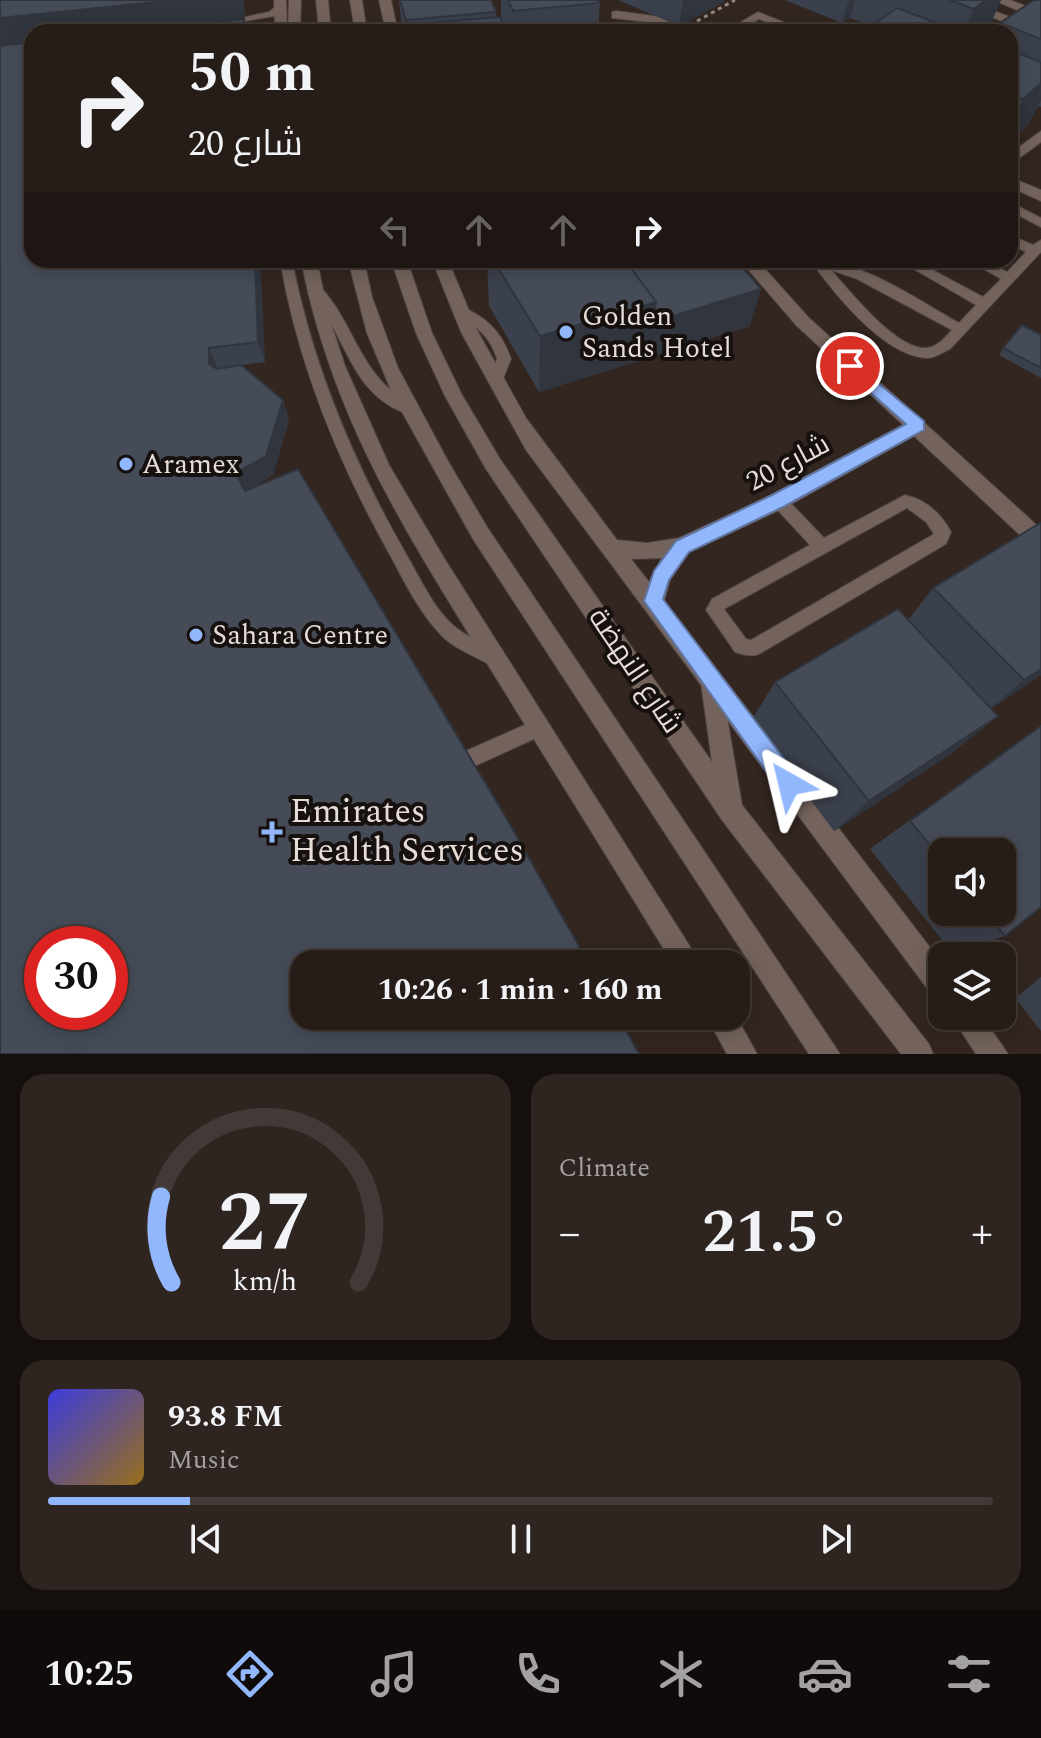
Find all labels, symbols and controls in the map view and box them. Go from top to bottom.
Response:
text: 50 m [188,31,315,116]
icon: right [56,56,160,160]
text: شارع 20 [188,117,303,172]
icon: left [373,208,417,252]
icon: ahead [457,208,501,252]
icon: ahead [541,208,585,252]
icon: right [625,208,669,252]
place label: Golden Sands Hotel [582,295,732,370]
marker: Golden Sands Hotel [557,323,575,341]
pin [816,332,884,400]
icon: arrive [828,344,872,388]
street label: شارع 20 [738,423,838,503]
place label: Aramex [142,443,239,486]
marker: Aramex [117,455,135,473]
street label: شارع النهضة [577,600,693,742]
place label: Sahara Centre [212,614,388,657]
marker: Sahara Centre [187,626,205,644]
position arrow [747,742,831,826]
place label: Emirates Health Services [290,786,524,877]
marker: Emirates Health Services [261,821,283,843]
map controls [928,838,1016,1030]
button: sound [928,838,1016,926]
speed limit sign: 30 [24,926,128,1030]
button: layers [928,942,1016,1030]
text: 10:26 · 1 min · 160 m [377,967,663,1013]
text: Climate [559,1148,650,1188]
text: 27 [219,1161,312,1288]
text: 21.5° [702,1187,849,1279]
text: − [559,1200,581,1267]
text: + [971,1200,993,1267]
text: km/h [233,1260,297,1303]
text: 93.8 FM [168,1394,283,1440]
text: Music [168,1440,239,1480]
icon: previous [184,1517,228,1561]
icon: pause [499,1517,543,1561]
icon: next [814,1517,858,1561]
icon: directions [222,1646,278,1702]
icon: music [366,1646,422,1702]
icon: phone [510,1646,566,1702]
icon: climate [653,1646,709,1702]
icon: car [797,1646,853,1702]
icon: filters [941,1646,997,1702]
text: 10:25 [44,1647,134,1702]

